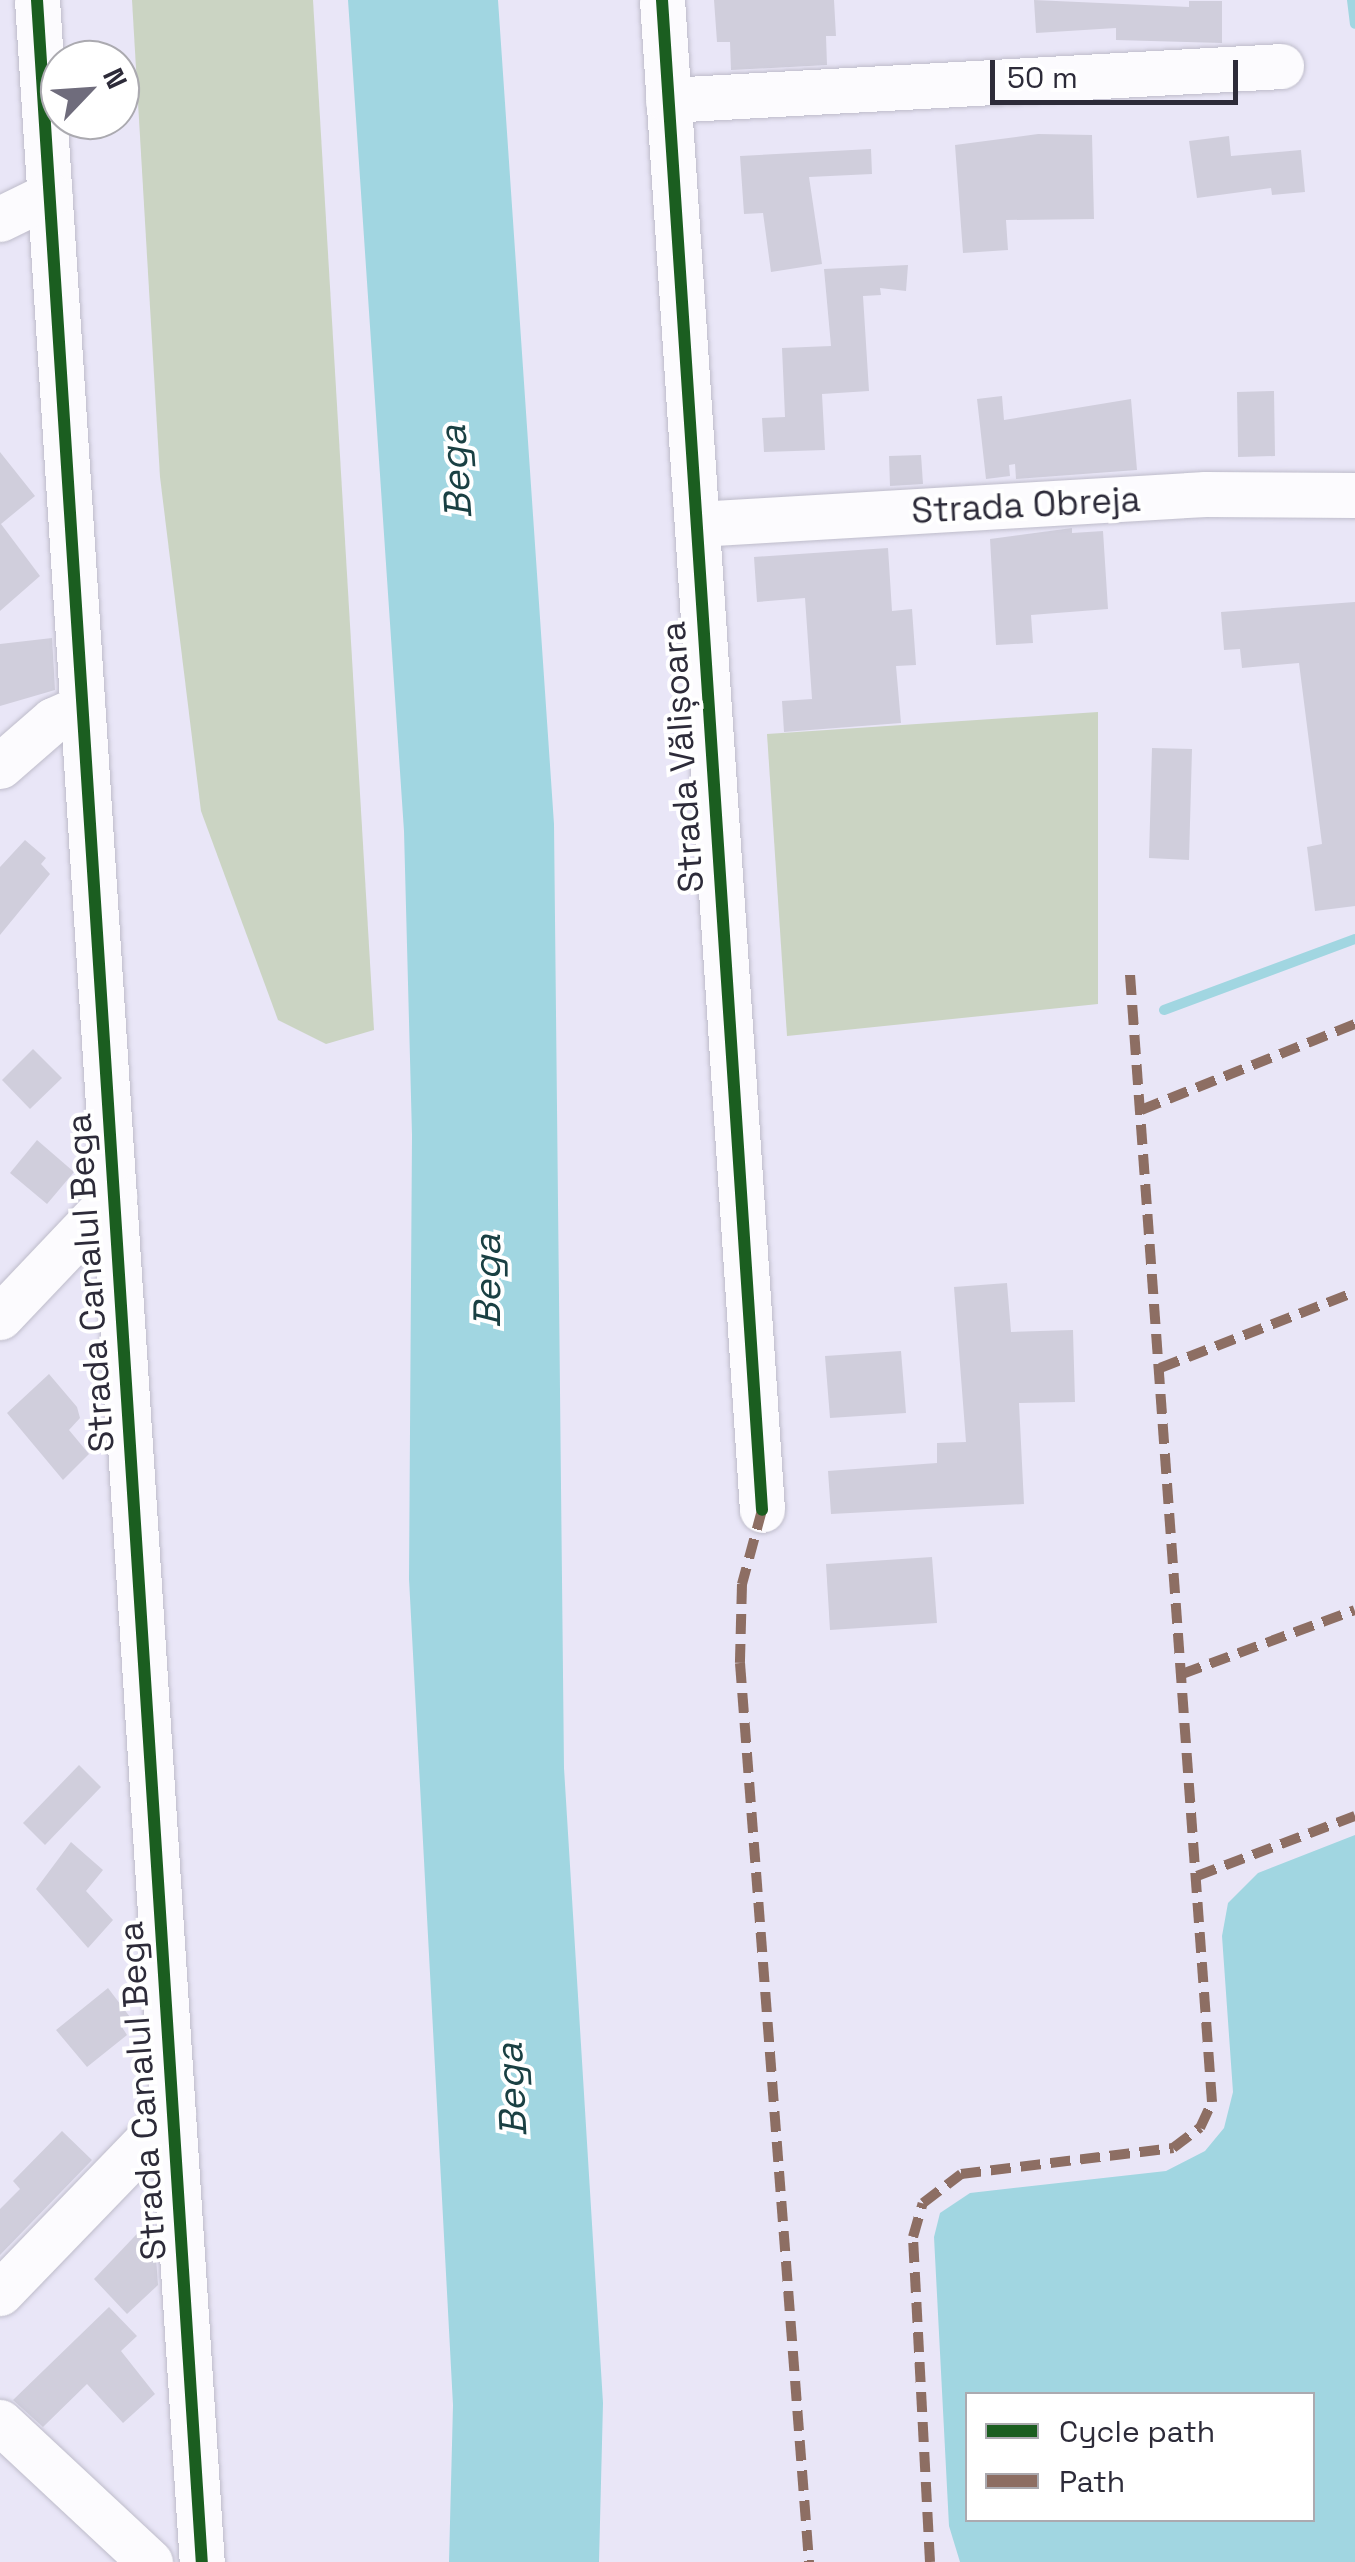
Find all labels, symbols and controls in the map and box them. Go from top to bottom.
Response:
north arrow [40,40,140,140]
scale bar [995,40,1242,102]
text: 50 m [1007,58,1078,97]
text: N [95,62,136,94]
water label: Bega [430,424,482,520]
street label: Strada Obreja [910,478,1142,532]
street label: Strada Vălișoara [652,620,712,894]
street label: Strada Canalul Bega [57,1112,123,1454]
water label: Bega [465,1234,511,1328]
street label: Strada Canalul Bega [109,1920,175,2262]
water label: Bega [487,2042,537,2138]
legend [965,2392,1315,2522]
text: Cycle path [1059,2412,1215,2451]
text: Path [1059,2462,1125,2501]

